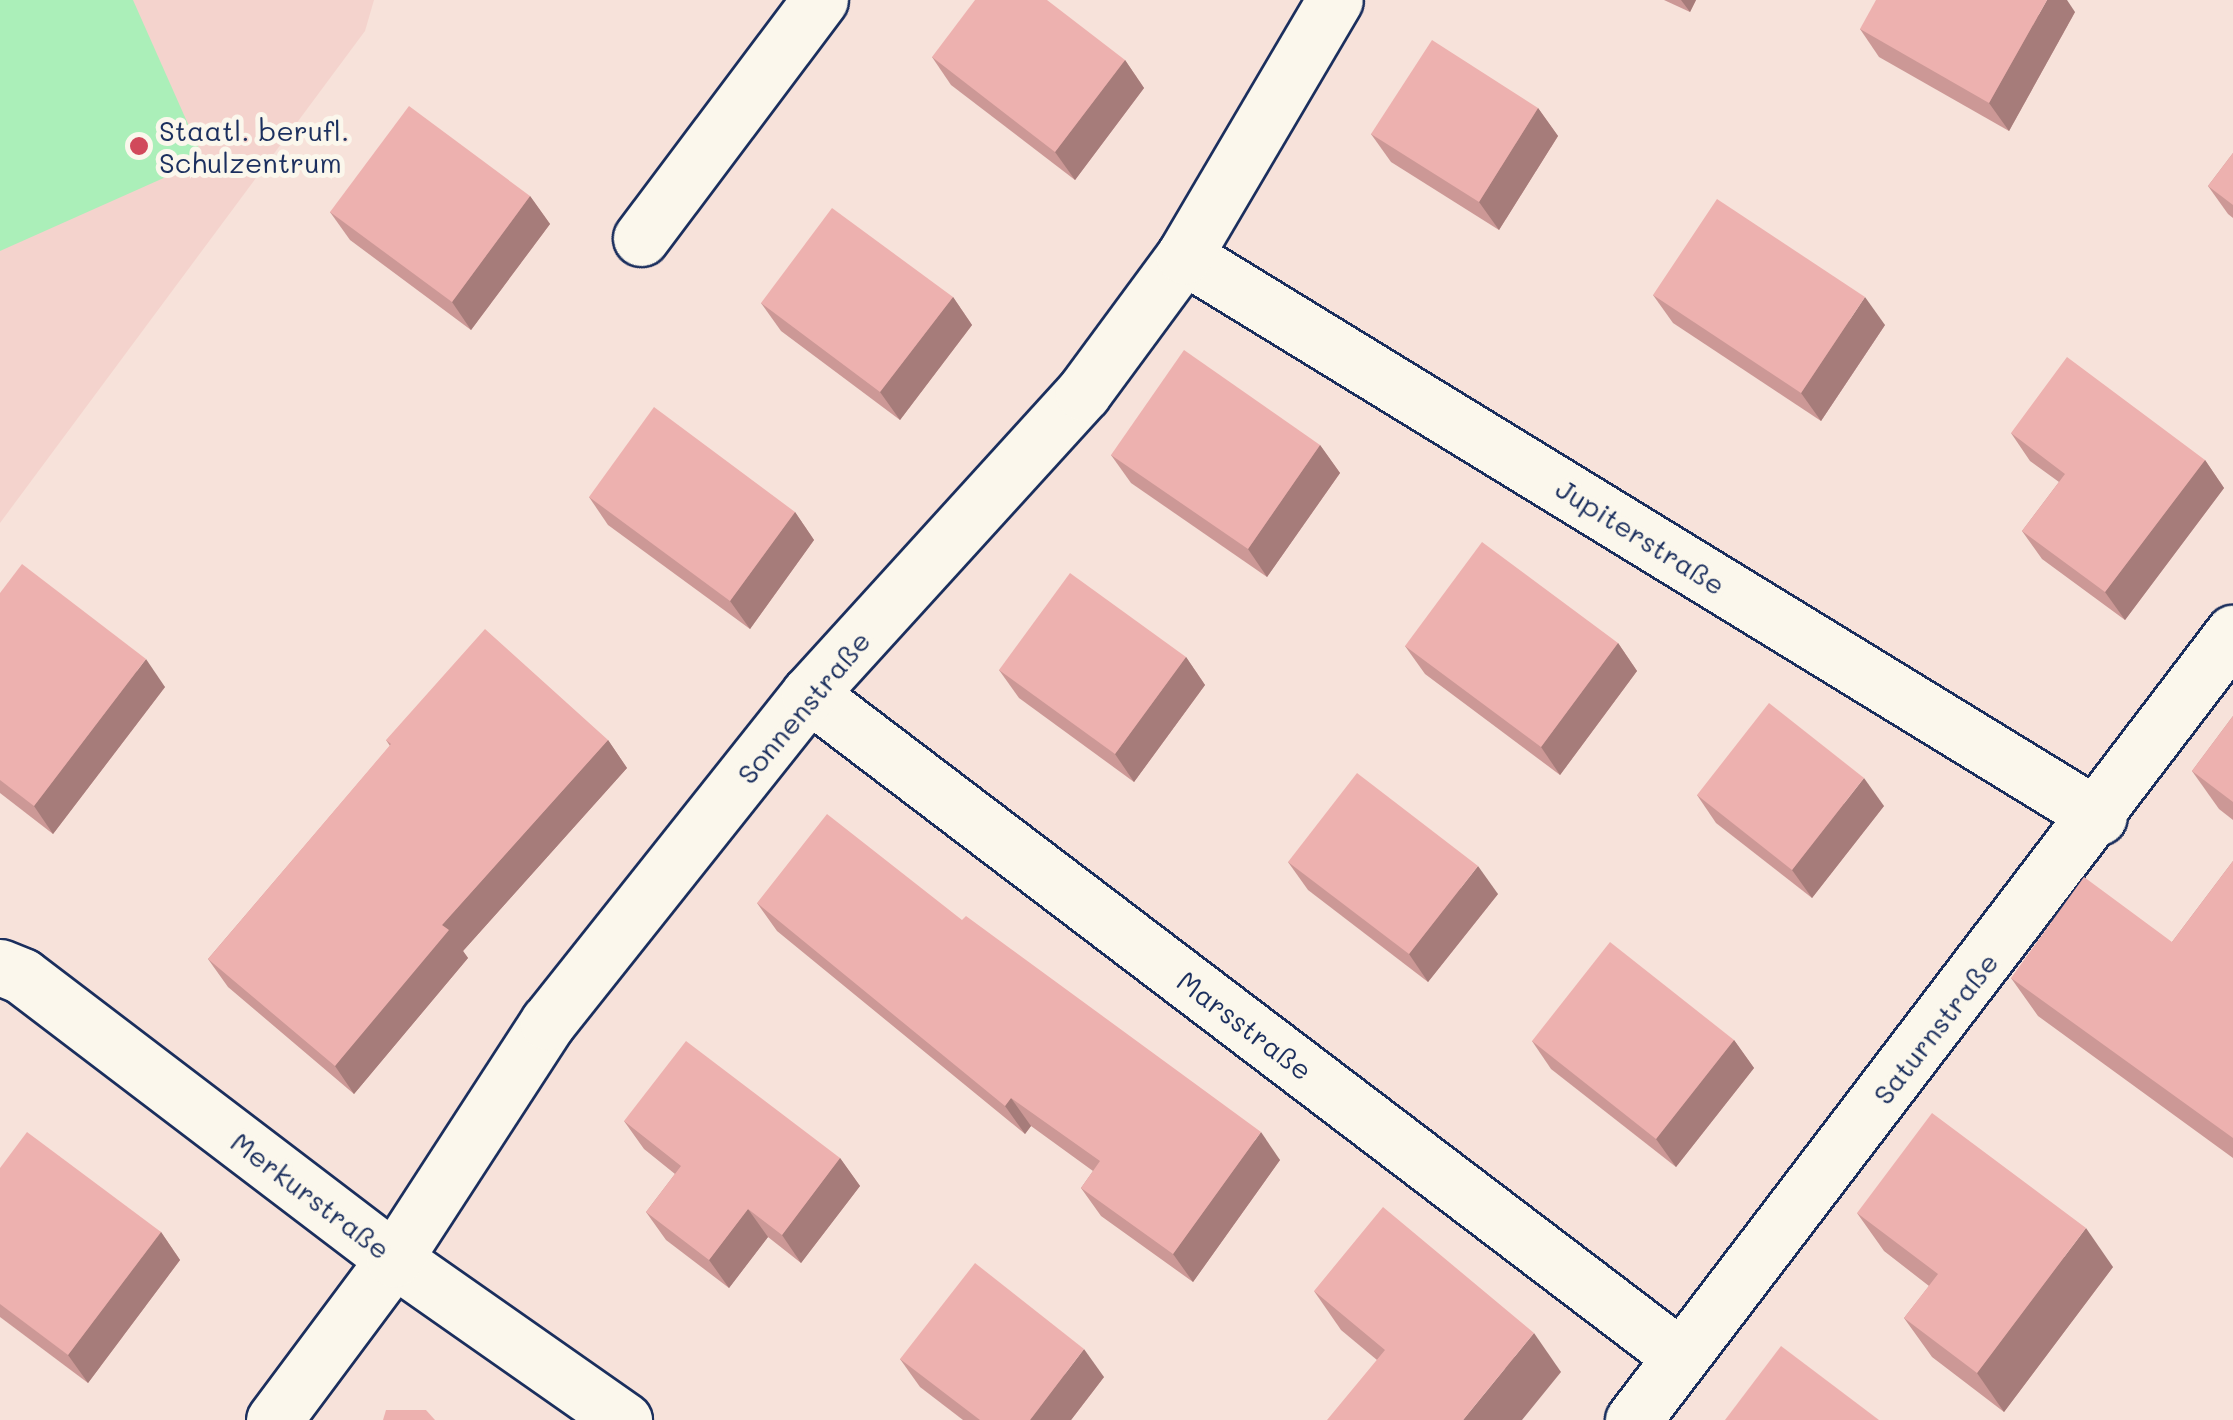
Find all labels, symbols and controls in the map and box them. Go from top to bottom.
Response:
place label: Staatl. berufl. Schulzentrum [159,113,349,179]
marker: Staatl. berufl. Schulzentrum [128,135,150,157]
street label: Jupiterstraße [1550,471,1732,601]
street label: Sonnenstraße [729,624,877,790]
street label: Saturnstraße [1865,946,2005,1110]
street label: Marsstraße [1171,963,1319,1087]
street label: Merkurstraße [225,1124,397,1266]

